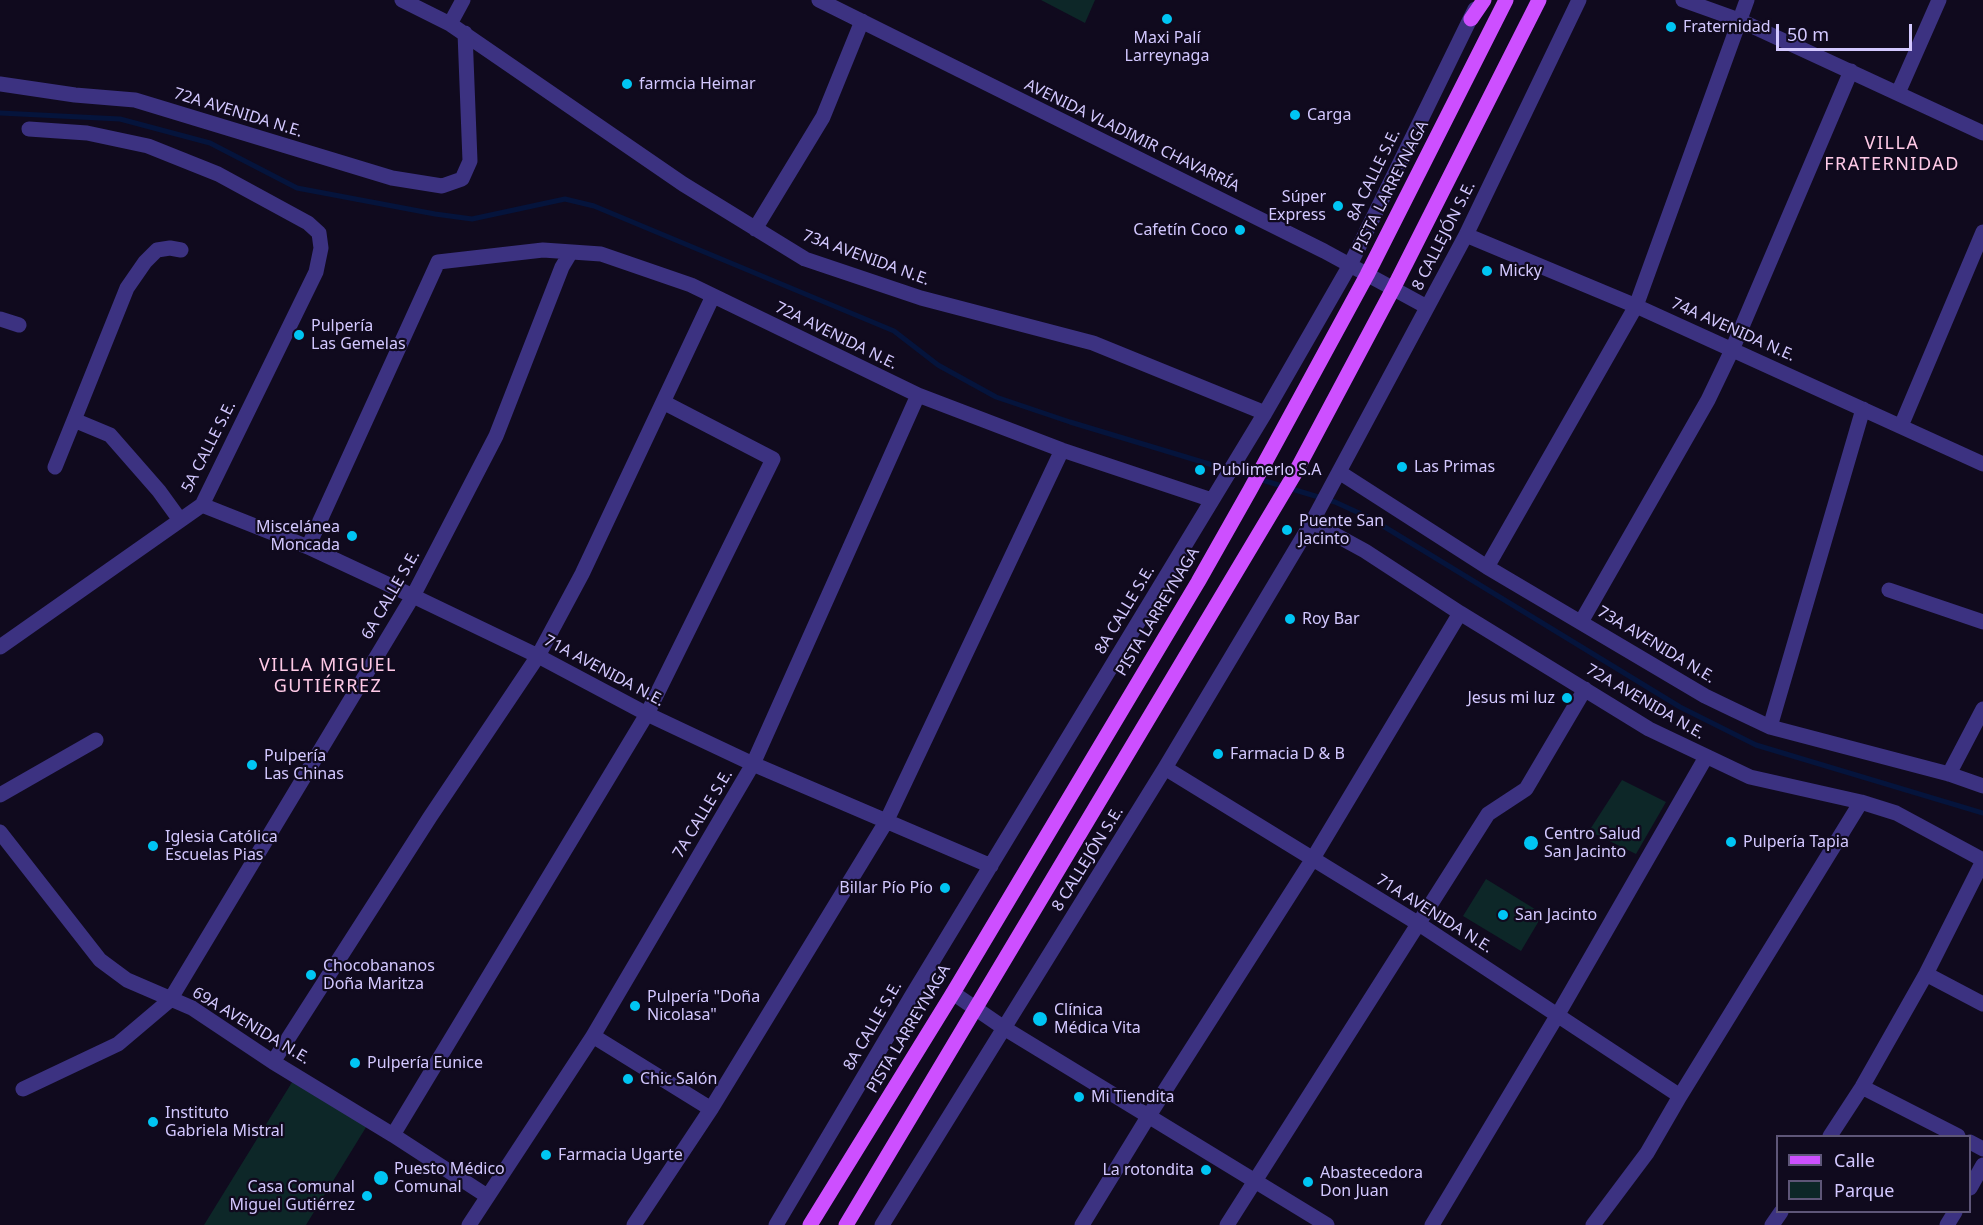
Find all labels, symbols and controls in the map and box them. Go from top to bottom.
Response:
marker: Maxi Palí Larreynaga [1160,12,1174,26]
scale bar [1779,12,1916,50]
place label: Fraternidad [1683,17,1771,37]
marker: Fraternidad [1664,20,1678,34]
text: 50 m [1787,22,1829,46]
place label: Maxi Palí Larreynaga [1125,28,1209,66]
place label: farmcia Heimar [639,74,756,94]
street label: AVENIDA VLADIMIR CHAVARRÍA [1021,75,1243,197]
marker: farmcia Heimar [620,77,634,91]
street label: 72A AVENIDA N.E. [171,84,305,142]
place label: Carga [1307,105,1351,125]
marker: Carga [1288,108,1302,122]
street label: PISTA LARREYNAGA [1349,117,1433,257]
street label: 8A CALLE S.E. [1343,126,1405,224]
district label: VILLA FRATERNIDAD [1824,133,1960,176]
street label: 8 CALLEJÓN S.E. [1408,178,1480,294]
place label: Súper Express [1268,187,1326,225]
marker: Súper Express [1331,199,1345,213]
place label: Cafetín Coco [1133,220,1228,240]
marker: Cafetín Coco [1233,223,1247,237]
street label: 73A AVENIDA N.E. [800,226,932,290]
place label: Micky [1499,261,1542,281]
marker: Micky [1480,264,1494,278]
street label: 74A AVENIDA N.E. [1668,294,1798,366]
street label: 72A AVENIDA N.E. [772,298,900,374]
place label: Pulpería Las Gemelas [311,316,406,354]
marker: Pulpería Las Gemelas [292,328,306,342]
street label: 5A CALLE S.E. [178,398,240,496]
place label: Las Primas [1414,457,1495,477]
place label: Publimerlo S.A [1212,460,1322,480]
marker: Las Primas [1395,460,1409,474]
marker: Publimerlo S.A [1193,463,1207,477]
place label: Puente San Jacinto [1299,511,1384,549]
place label: Miscelánea Moncada [256,517,340,555]
marker: Puente San Jacinto [1280,523,1294,537]
marker: Miscelánea Moncada [345,529,359,543]
street label: PISTA LARREYNAGA [1112,544,1204,680]
street label: 6A CALLE S.E. [358,547,424,643]
street label: 8A CALLE S.E. [1091,562,1159,658]
street label: 73A AVENIDA N.E. [1594,602,1718,688]
place label: Roy Bar [1302,609,1360,629]
marker: Roy Bar [1283,612,1297,626]
street label: 71A AVENIDA N.E. [540,631,668,711]
district label: VILLA MIGUEL GUTIÉRREZ [259,655,397,698]
street label: 72A AVENIDA N.E. [1582,660,1708,744]
place label: Jesus mi luz [1467,688,1555,708]
marker: Jesus mi luz [1560,691,1574,705]
place label: Farmacia D & B [1230,744,1345,764]
place label: Pulpería Las Chinas [264,746,344,784]
marker: Farmacia D & B [1211,747,1225,761]
marker: Pulpería Las Chinas [245,758,259,772]
street label: 7A CALLE S.E. [669,766,737,862]
street label: 8 CALLEJÓN S.E. [1048,803,1128,915]
place label: Centro Salud San Jacinto [1544,824,1641,862]
place label: Iglesia Católica Escuelas Pias [165,827,278,865]
place label: Pulpería Tapia [1743,832,1849,852]
marker: Centro Salud San Jacinto [1522,834,1540,852]
marker: Pulpería Tapia [1724,835,1738,849]
marker: Iglesia Católica Escuelas Pias [146,839,160,853]
street label: 71A AVENIDA N.E. [1372,870,1496,958]
place label: Billar Pío Pío [839,878,933,898]
marker: Billar Pío Pío [938,881,952,895]
place label: San Jacinto [1515,905,1597,925]
marker: San Jacinto [1496,908,1510,922]
place label: Chocobananos Doña Maritza [323,956,435,994]
street label: PISTA LARREYNAGA [863,961,955,1097]
marker: Chocobananos Doña Maritza [304,968,318,982]
street label: 8A CALLE S.E. [840,978,906,1074]
street label: 69A AVENIDA N.E. [189,983,313,1069]
place label: Pulpería "Doña Nicolasa" [647,987,760,1025]
marker: Pulpería "Doña Nicolasa" [628,999,642,1013]
place label: Clínica Médica Vita [1054,1000,1141,1038]
marker: Clínica Médica Vita [1031,1010,1049,1028]
place label: Pulpería Eunice [367,1053,483,1073]
marker: Pulpería Eunice [348,1056,362,1070]
place label: Chic Salón [640,1069,717,1089]
marker: Chic Salón [621,1072,635,1086]
place label: Mi Tiendita [1091,1087,1174,1107]
marker: Mi Tiendita [1072,1090,1086,1104]
place label: Instituto Gabriela Mistral [165,1103,284,1141]
marker: Instituto Gabriela Mistral [146,1115,160,1129]
legend [1776,1135,1971,1213]
place label: Farmacia Ugarte [558,1145,683,1165]
marker: Farmacia Ugarte [539,1148,553,1162]
text: Calle [1834,1148,1875,1172]
place label: Puesto Médico Comunal [394,1159,505,1197]
place label: La rotondita [1102,1160,1194,1180]
marker: La rotondita [1199,1163,1213,1177]
place label: Abastecedora Don Juan [1320,1163,1423,1201]
marker: Puesto Médico Comunal [372,1169,390,1187]
marker: Abastecedora Don Juan [1301,1175,1315,1189]
place label: Casa Comunal Miguel Gutiérrez [230,1177,355,1215]
text: Parque [1834,1178,1894,1202]
marker: Casa Comunal Miguel Gutiérrez [360,1189,374,1203]

